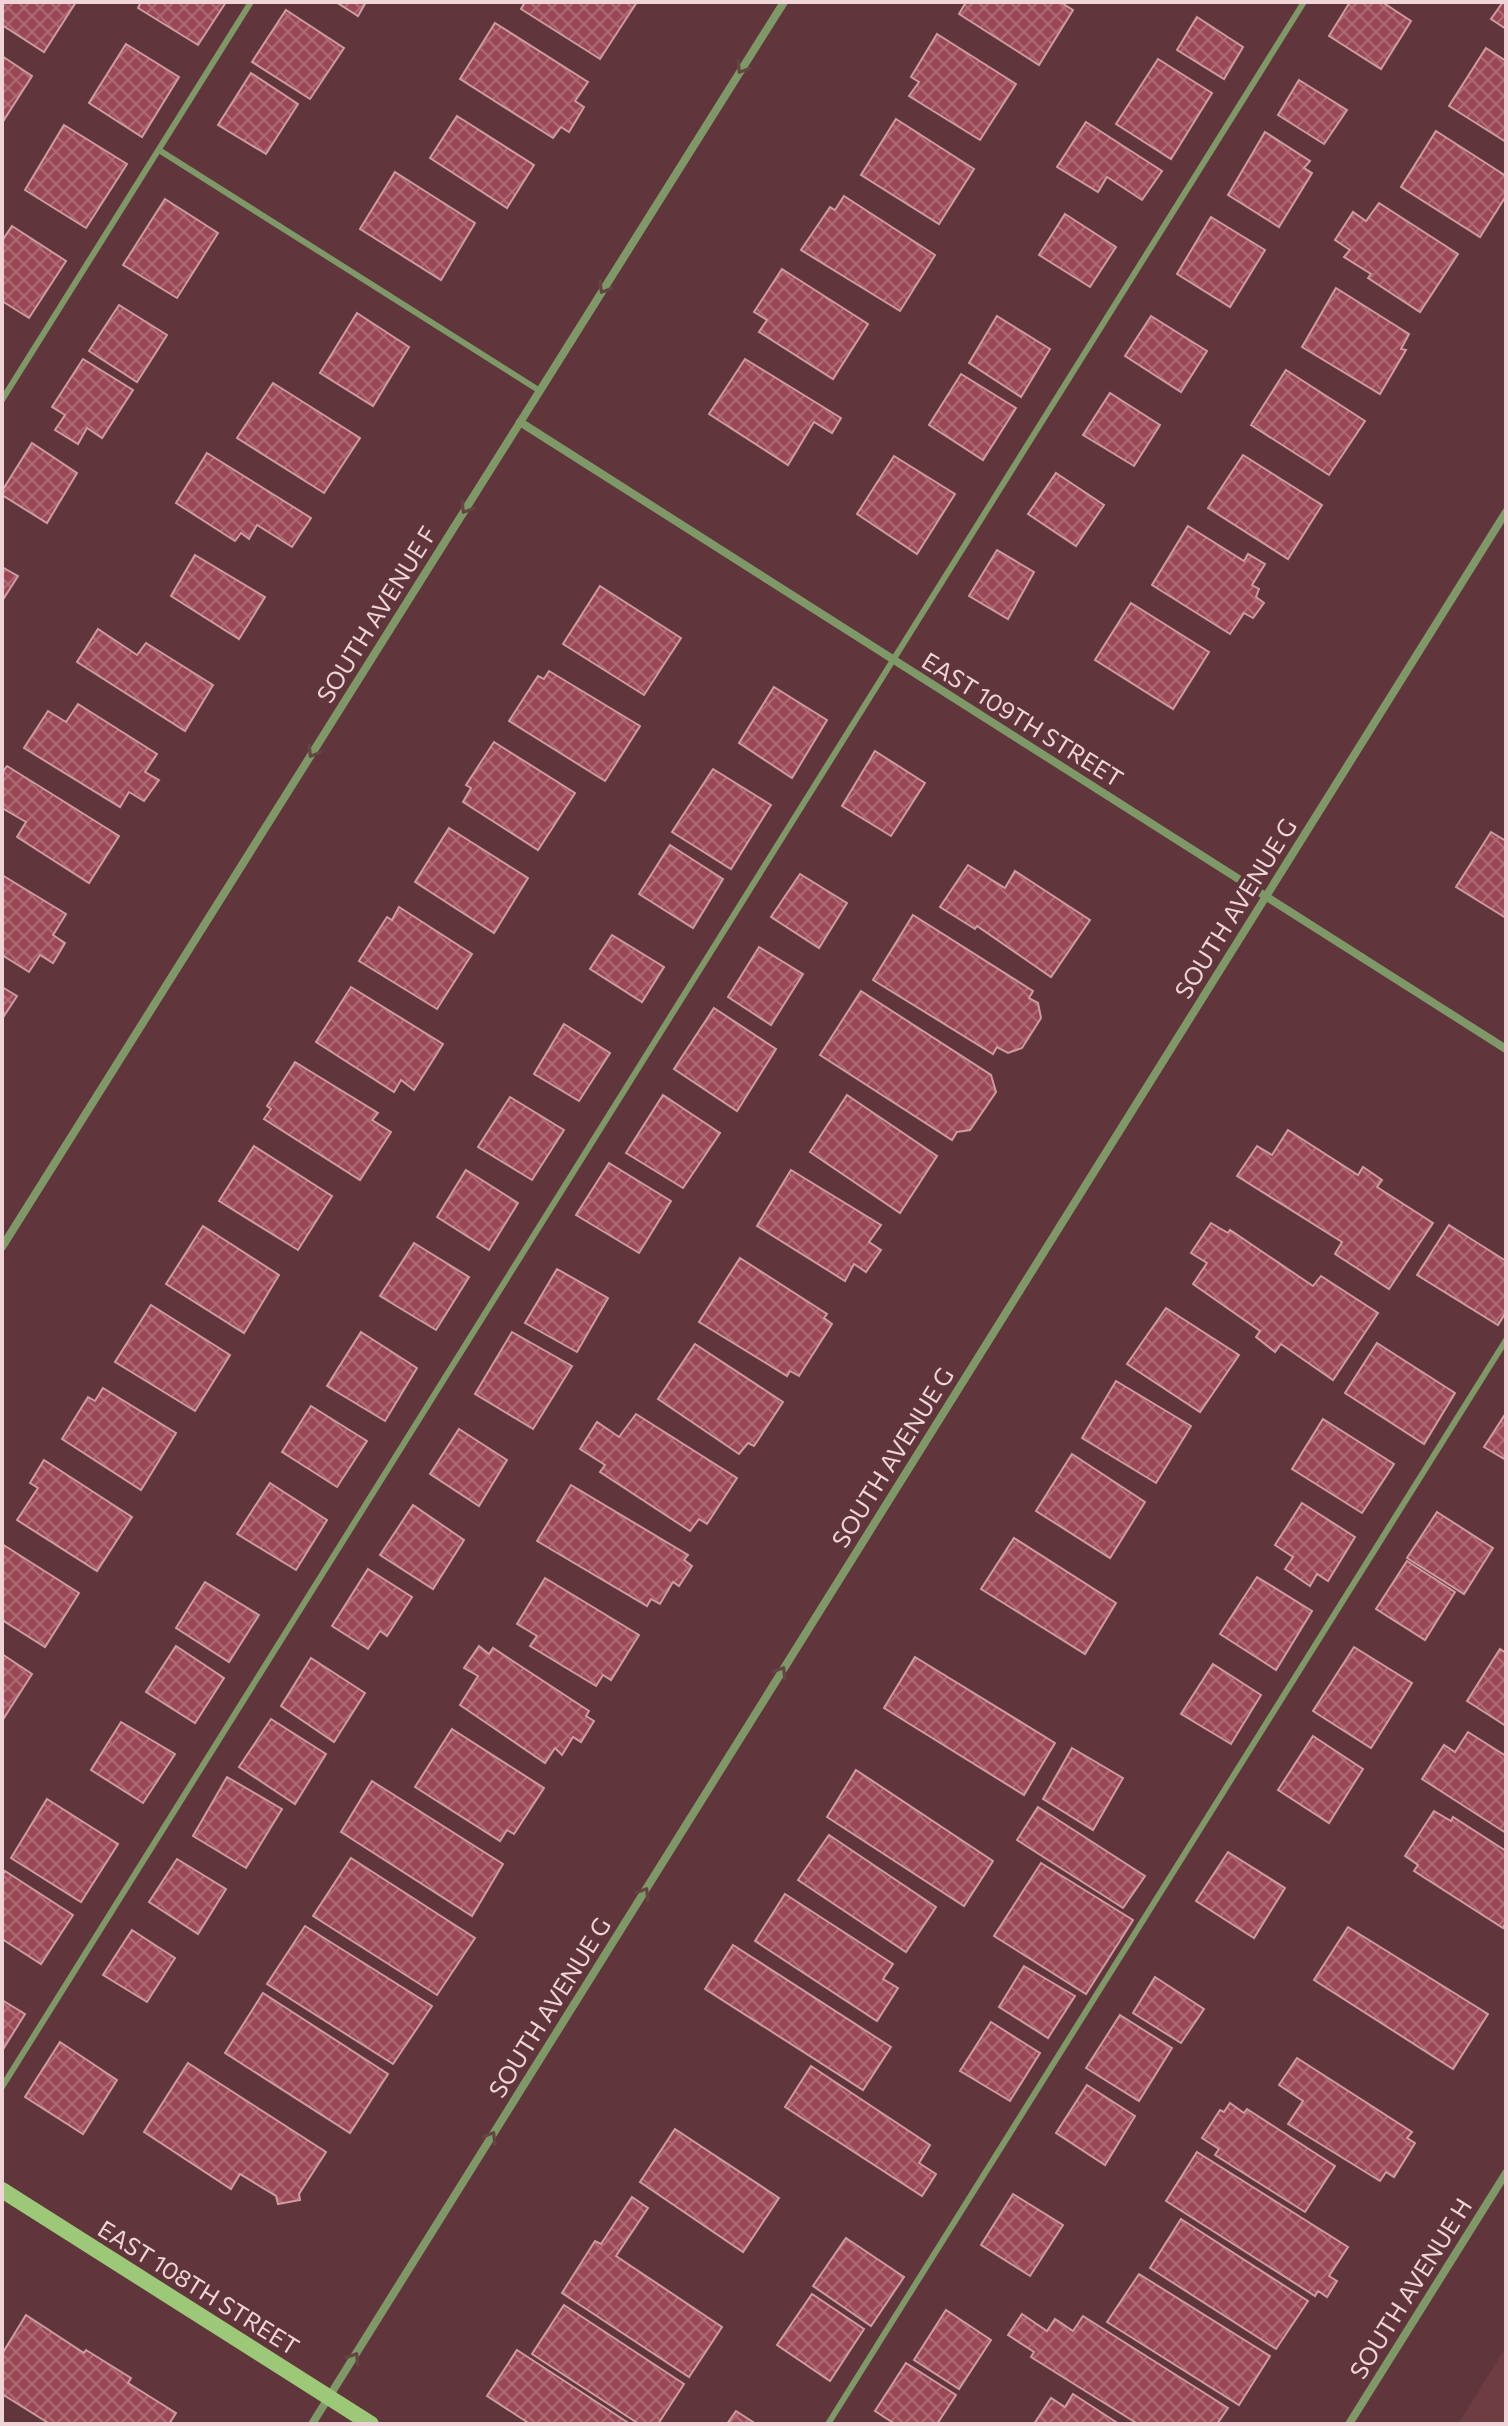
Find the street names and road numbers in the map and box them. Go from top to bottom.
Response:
street label: SOUTH AVENUE F [310,520,442,708]
street label: EAST 109TH STREET [917,645,1129,793]
street label: SOUTH AVENUE G [1168,813,1302,1003]
street label: SOUTH AVENUE G [825,1362,959,1552]
street label: SOUTH AVENUE G [482,1912,616,2102]
street label: SOUTH AVENUE H [1343,2192,1477,2384]
street label: EAST 108TH STREET [93,2213,305,2361]

